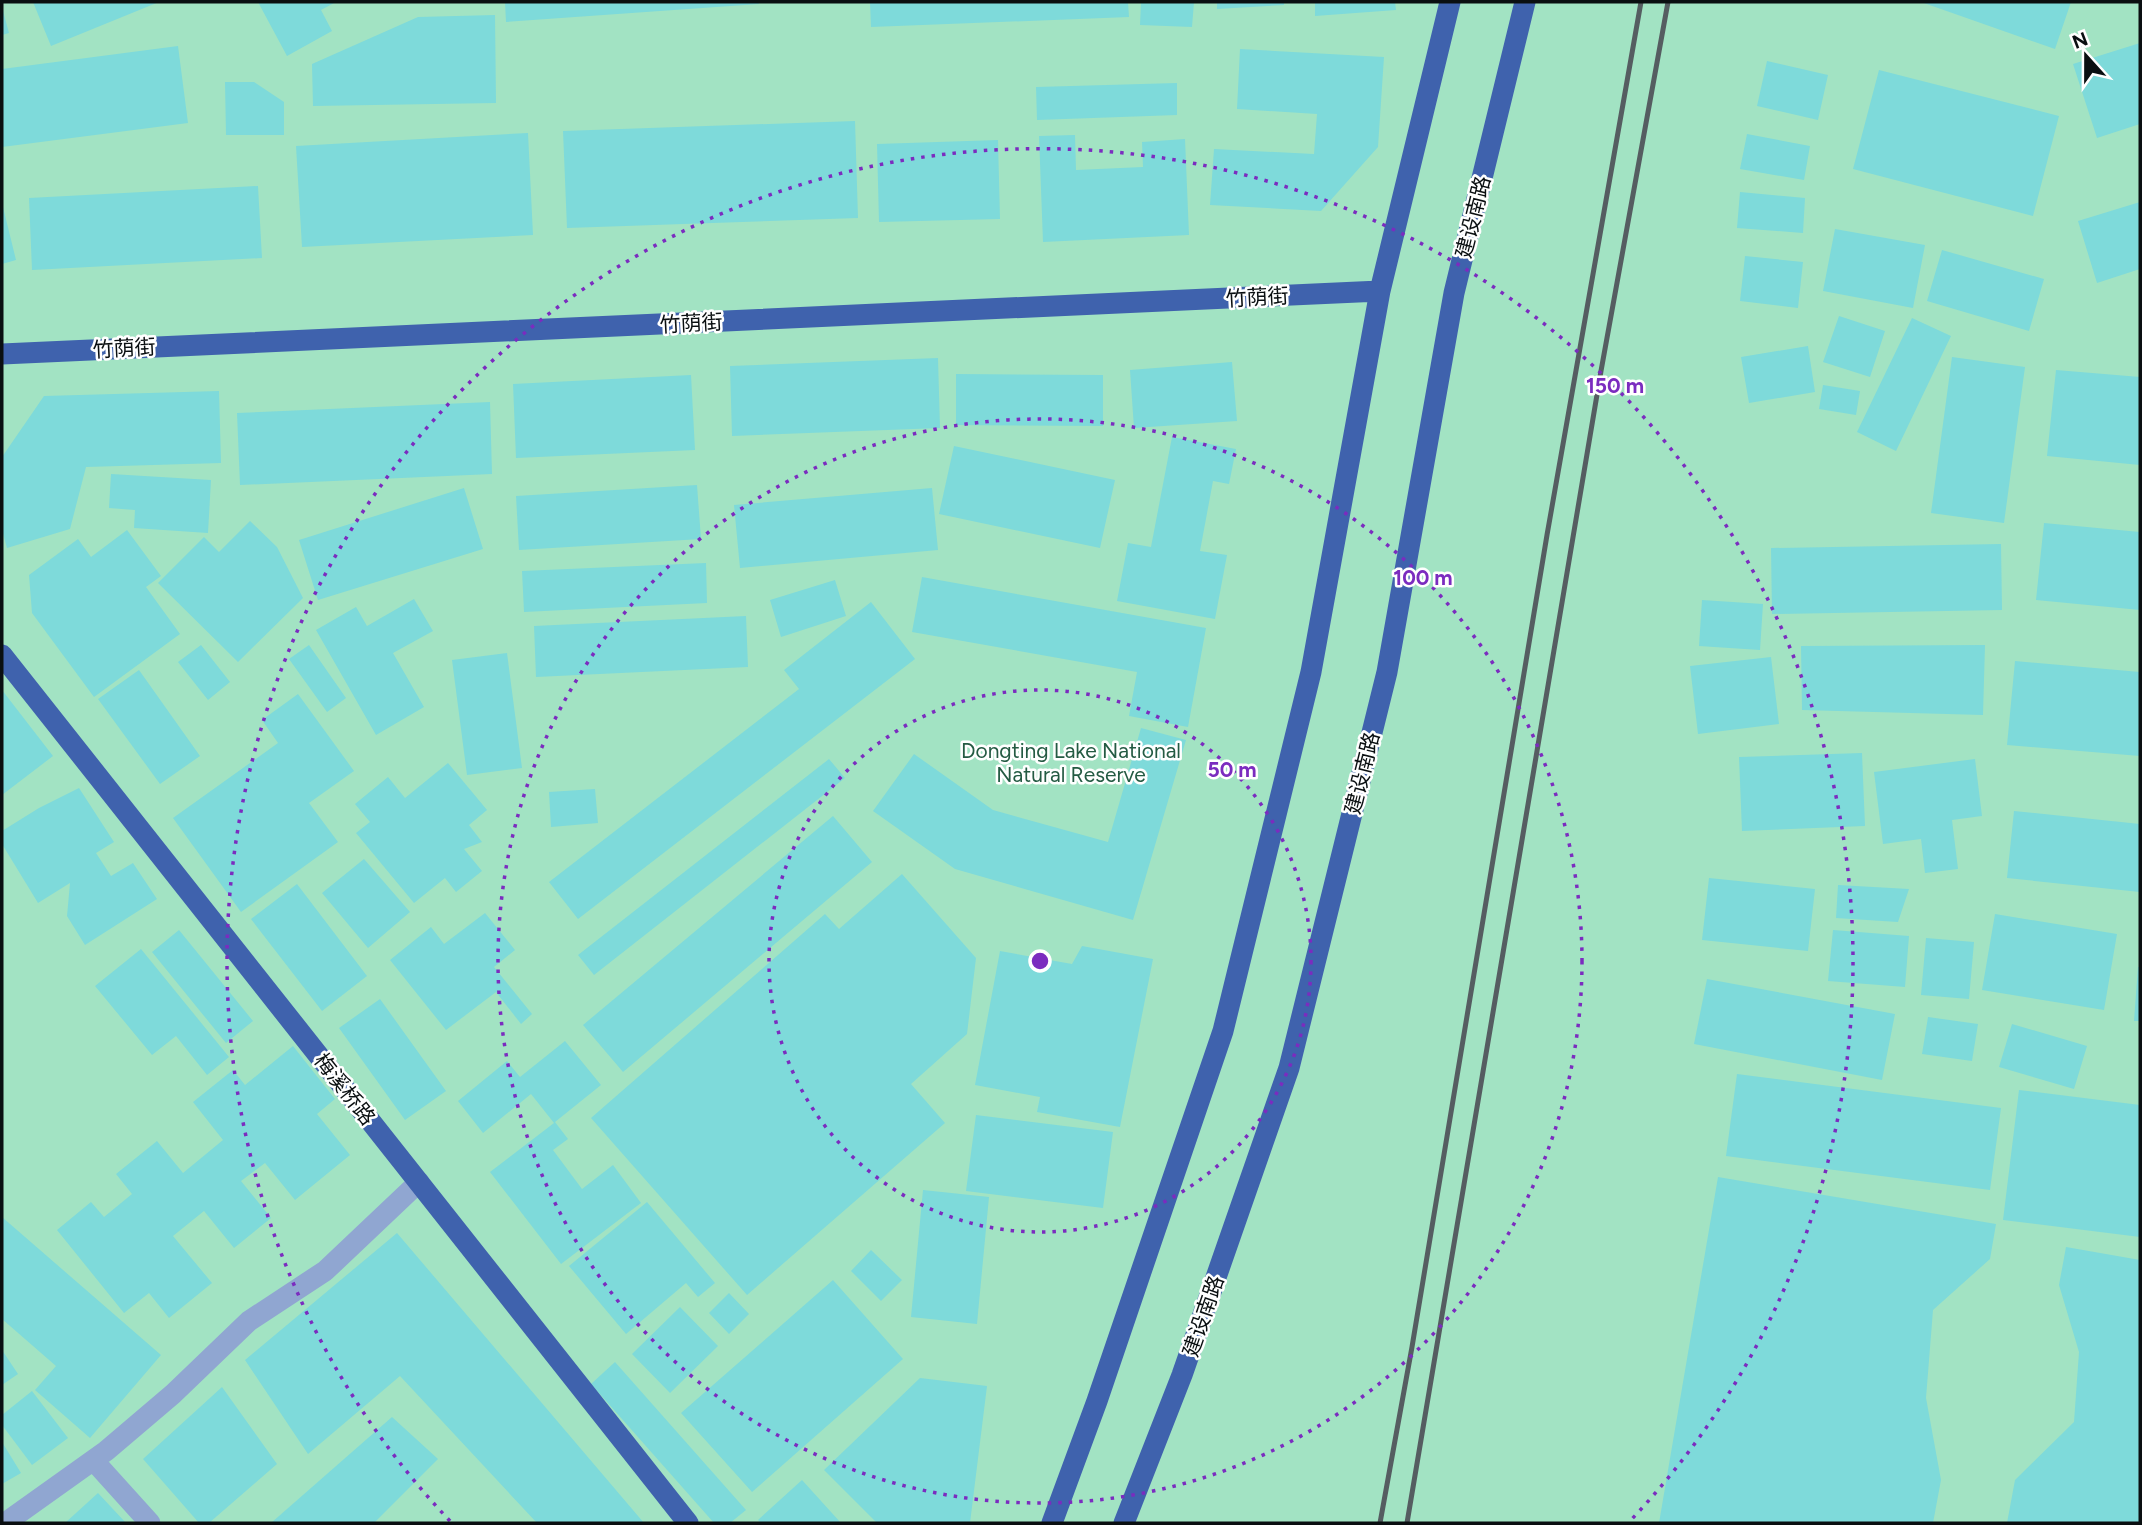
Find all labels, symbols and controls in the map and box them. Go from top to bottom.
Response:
north arrow [2051,21,2121,91]
text: N [2069,27,2091,54]
street label: 建设南路 [1451,173,1495,261]
street label: 竹荫街 [1225,283,1289,311]
street label: 竹荫街 [659,309,723,337]
street label: 竹荫街 [92,334,156,362]
text: 150 m [1586,373,1644,398]
text: 100 m [1393,565,1453,590]
street label: 建设南路 [1340,729,1384,817]
park label: Dongting Lake National Natural Reserve [961,738,1181,787]
text: 50 m [1207,757,1257,782]
centre of rings [1028,949,1052,973]
street label: 梅溪桥路 [309,1048,381,1130]
street label: 建设南路 [1178,1272,1228,1360]

